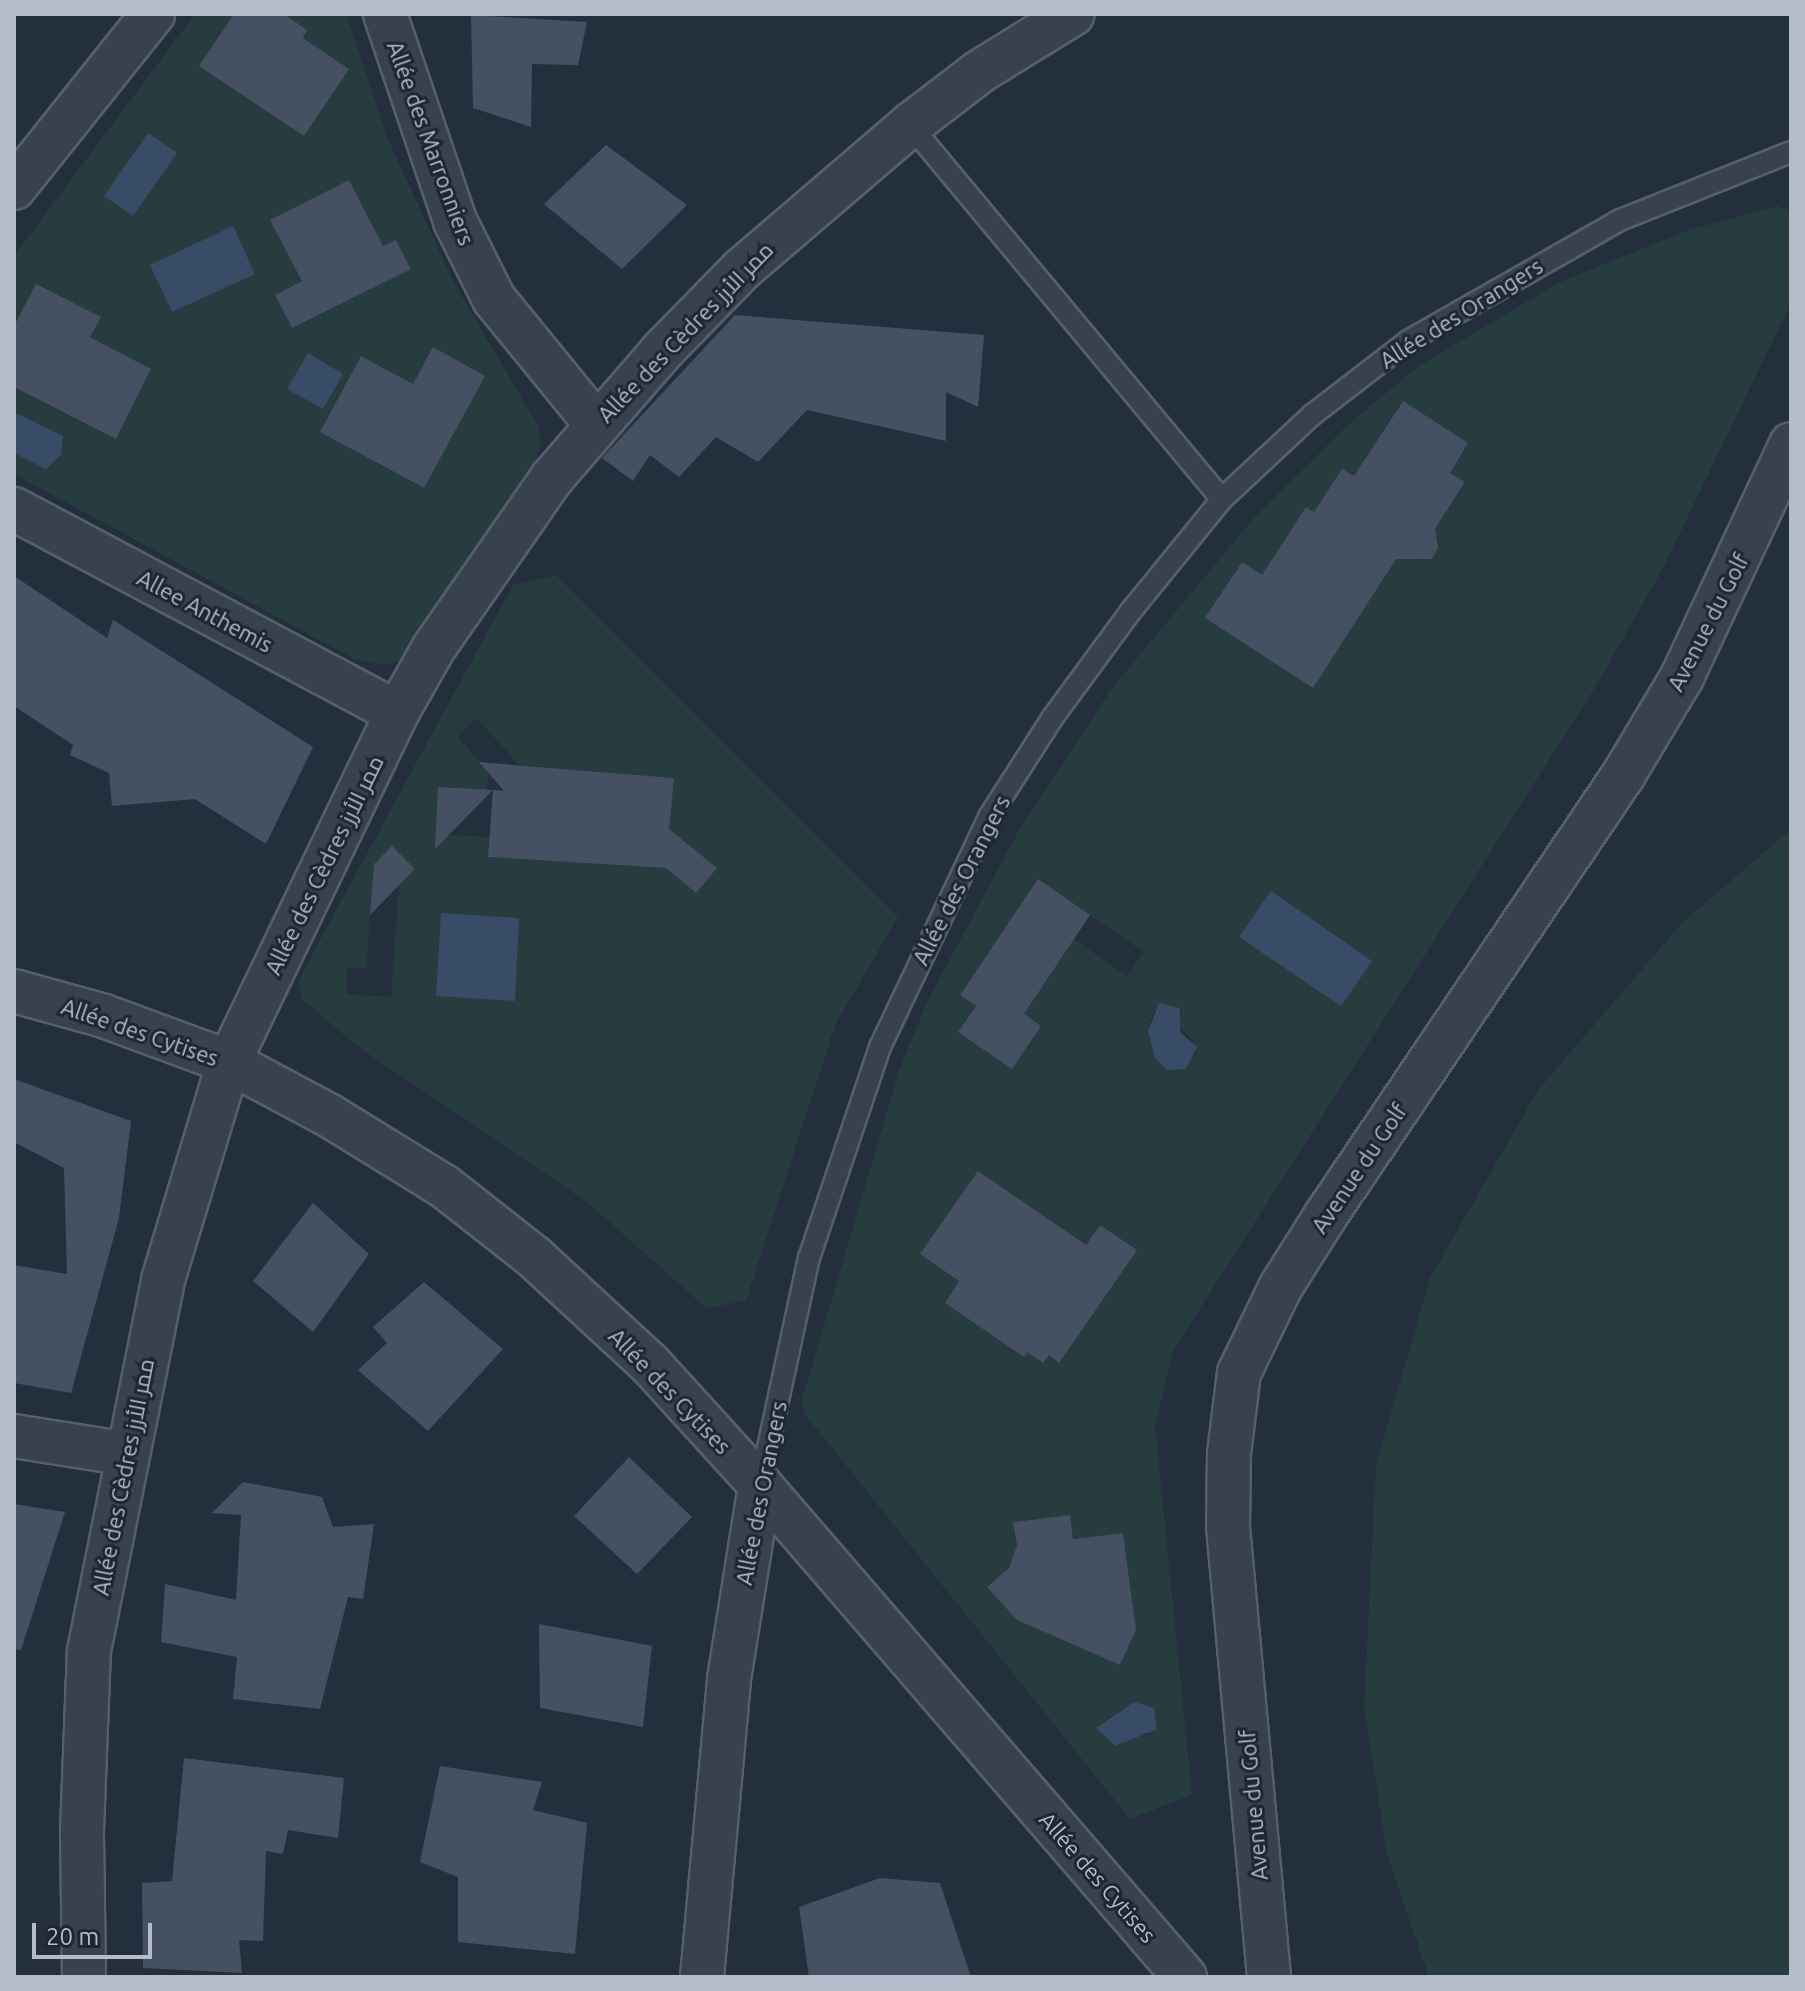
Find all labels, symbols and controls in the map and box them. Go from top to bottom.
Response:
street label: Allée des Marronniers [382,37,480,249]
street label: Allée des Cèdres ممر الأرز [592,236,778,428]
street label: Allée des Orangers [1375,252,1547,374]
street label: Avenue du Golf [1662,549,1754,695]
street label: Allee Anthemis [133,564,277,658]
street label: Allée des Cèdres ممر الأرز [259,751,389,979]
street label: Allée des Orangers [907,791,1015,969]
street label: Allée des Cytises [58,993,222,1071]
street label: Avenue du Golf [1306,1098,1412,1238]
street label: Allée des Cytises [604,1323,736,1459]
street label: Allée des Cèdres ممر الأرز [87,1356,159,1598]
street label: Allée des Orangers [730,1399,792,1587]
street label: Avenue du Golf [1233,1729,1273,1881]
street label: Allée des Cytises [1034,1806,1162,1948]
scale bar [36,1907,156,1957]
text: 20 m [46,1923,99,1950]

